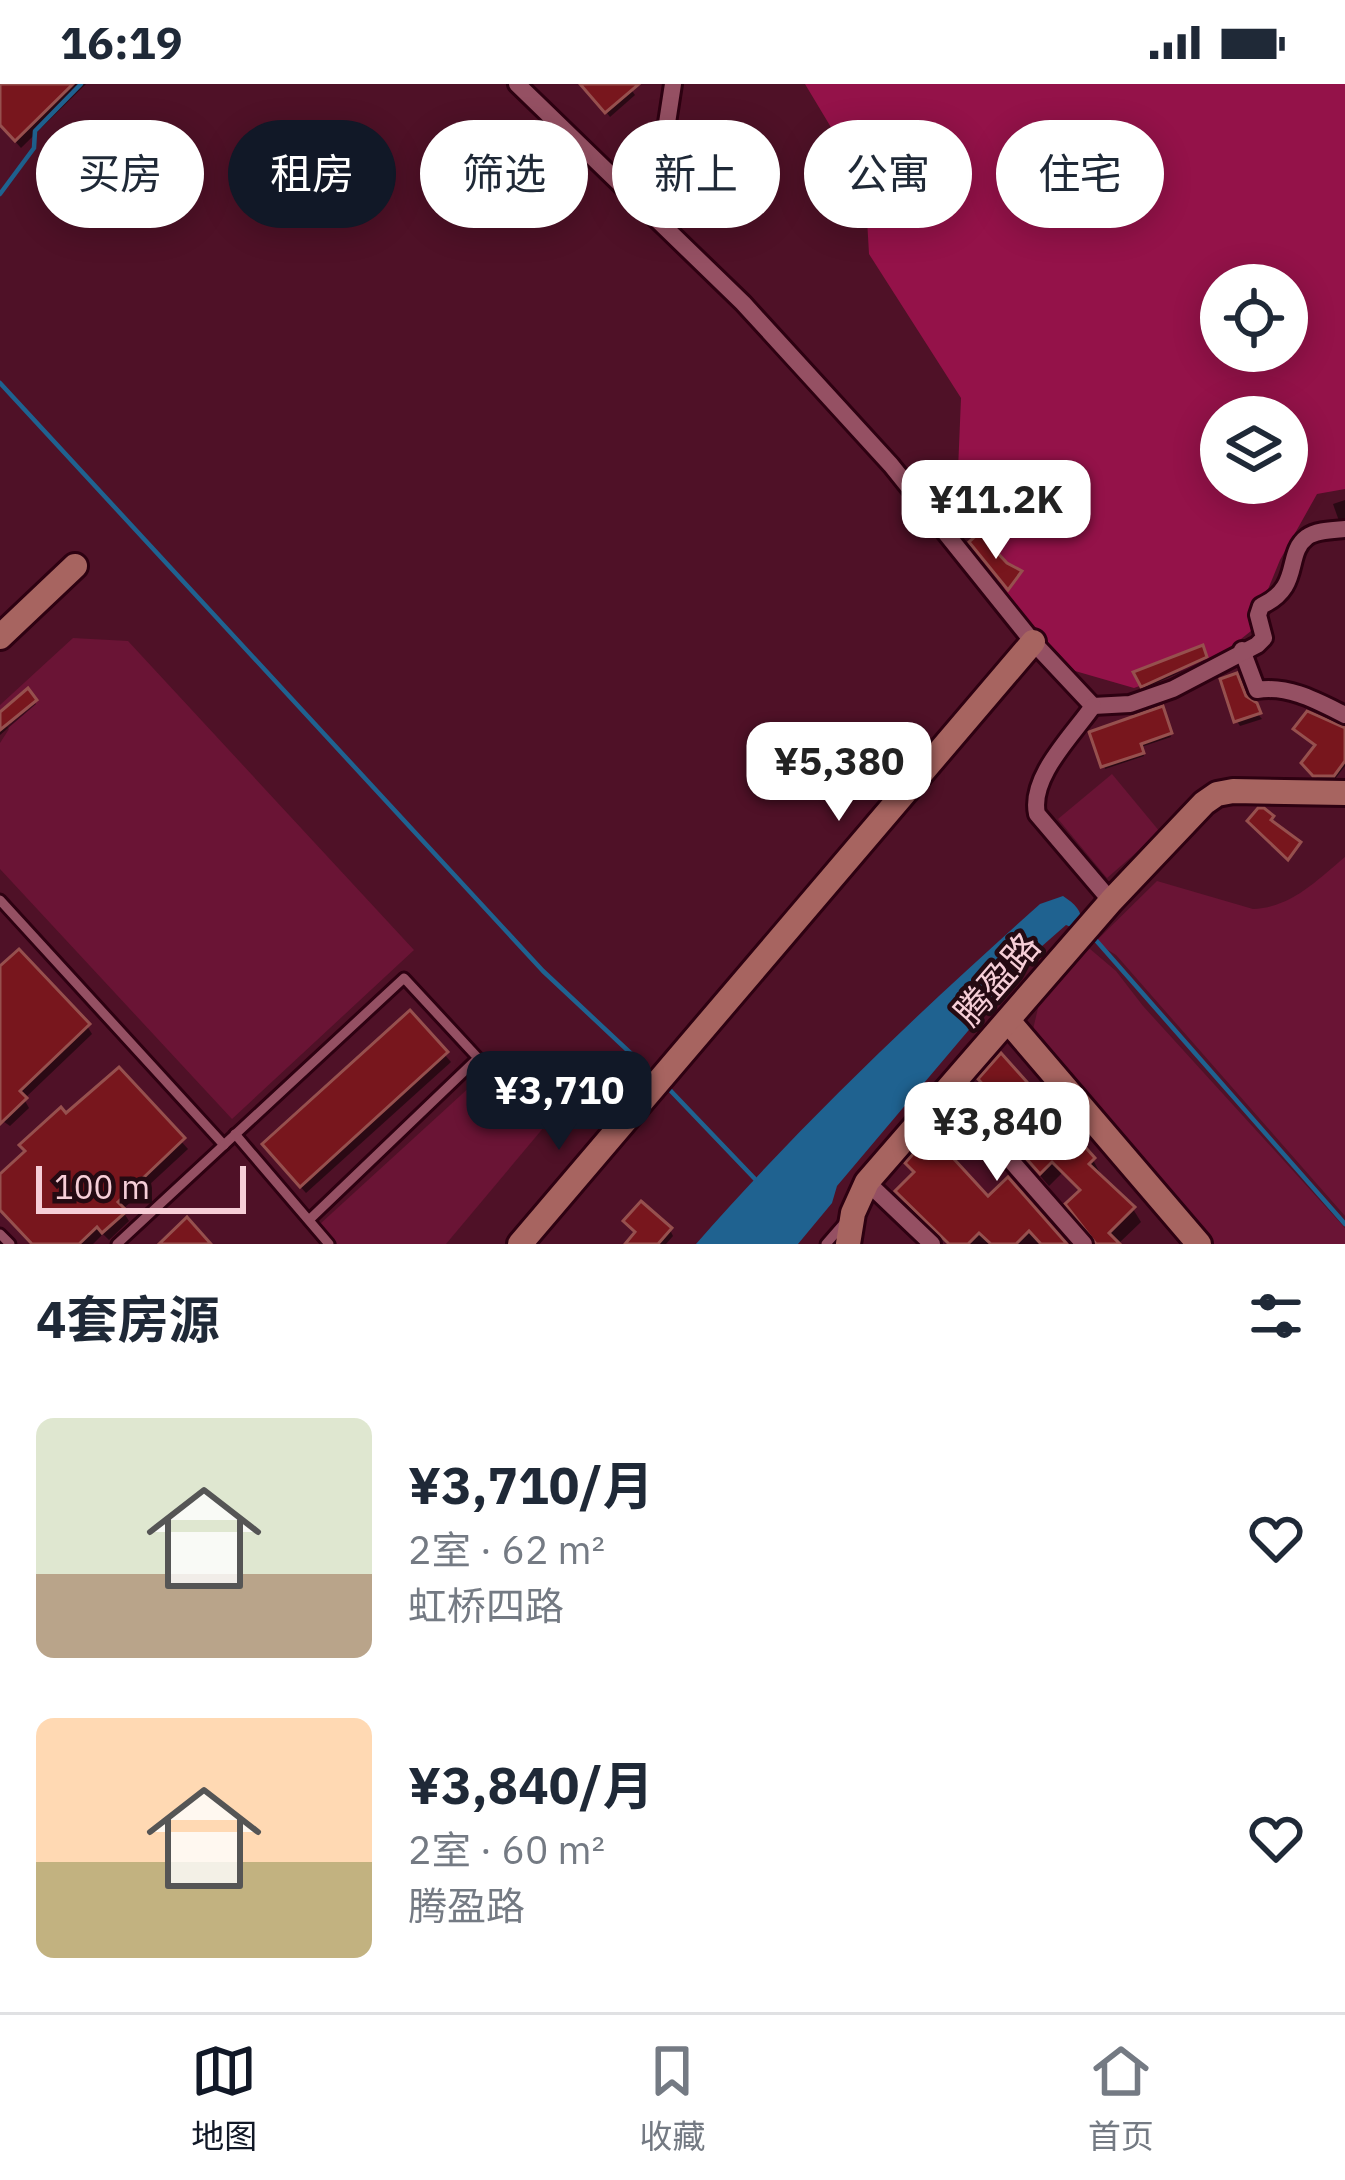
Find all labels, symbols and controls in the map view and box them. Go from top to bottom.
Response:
text: 16:19 [60,13,183,71]
chip: 买房 [36,120,204,228]
chip: 租房 [228,120,396,228]
chip: 筛选 [420,120,588,228]
chip: 新上 [612,120,780,228]
chip: 公寓 [804,120,972,228]
chip: 住宅 [996,120,1164,228]
map controls [1200,264,1308,504]
button: locate [1200,264,1308,372]
button: layers [1200,396,1308,504]
pin: ¥11.2K [898,460,1094,562]
text: ¥11.2K [929,473,1063,524]
pin: ¥5,380 [741,722,937,824]
text: ¥5,380 [773,735,905,786]
street label: 腾盈路 [943,922,1050,1035]
pin: ¥3,710 [461,1051,657,1153]
text: ¥3,710 [493,1064,625,1115]
pin: ¥3,840 [899,1082,1095,1184]
text: ¥3,840 [931,1095,1063,1146]
scale bar [36,1160,246,1213]
text: 100 m [54,1165,150,1208]
icon: filters [1243,1283,1309,1349]
text: 4套房源 [36,1286,220,1352]
text: ¥3,710/月 [408,1452,654,1518]
icon: home [132,1466,276,1610]
icon: heart [1243,1505,1309,1571]
text: 2室 · 62 m² [408,1524,605,1575]
text: 虹桥四路 [408,1580,564,1631]
text: ¥3,840/月 [408,1752,654,1818]
icon: home [132,1766,276,1910]
icon: heart [1243,1805,1309,1871]
text: 2室 · 60 m² [408,1824,605,1875]
text: 腾盈路 [408,1880,525,1931]
tab: 地图 [191,2038,257,2158]
tab: 收藏 [639,2038,705,2158]
tab: 首页 [1088,2038,1154,2158]

